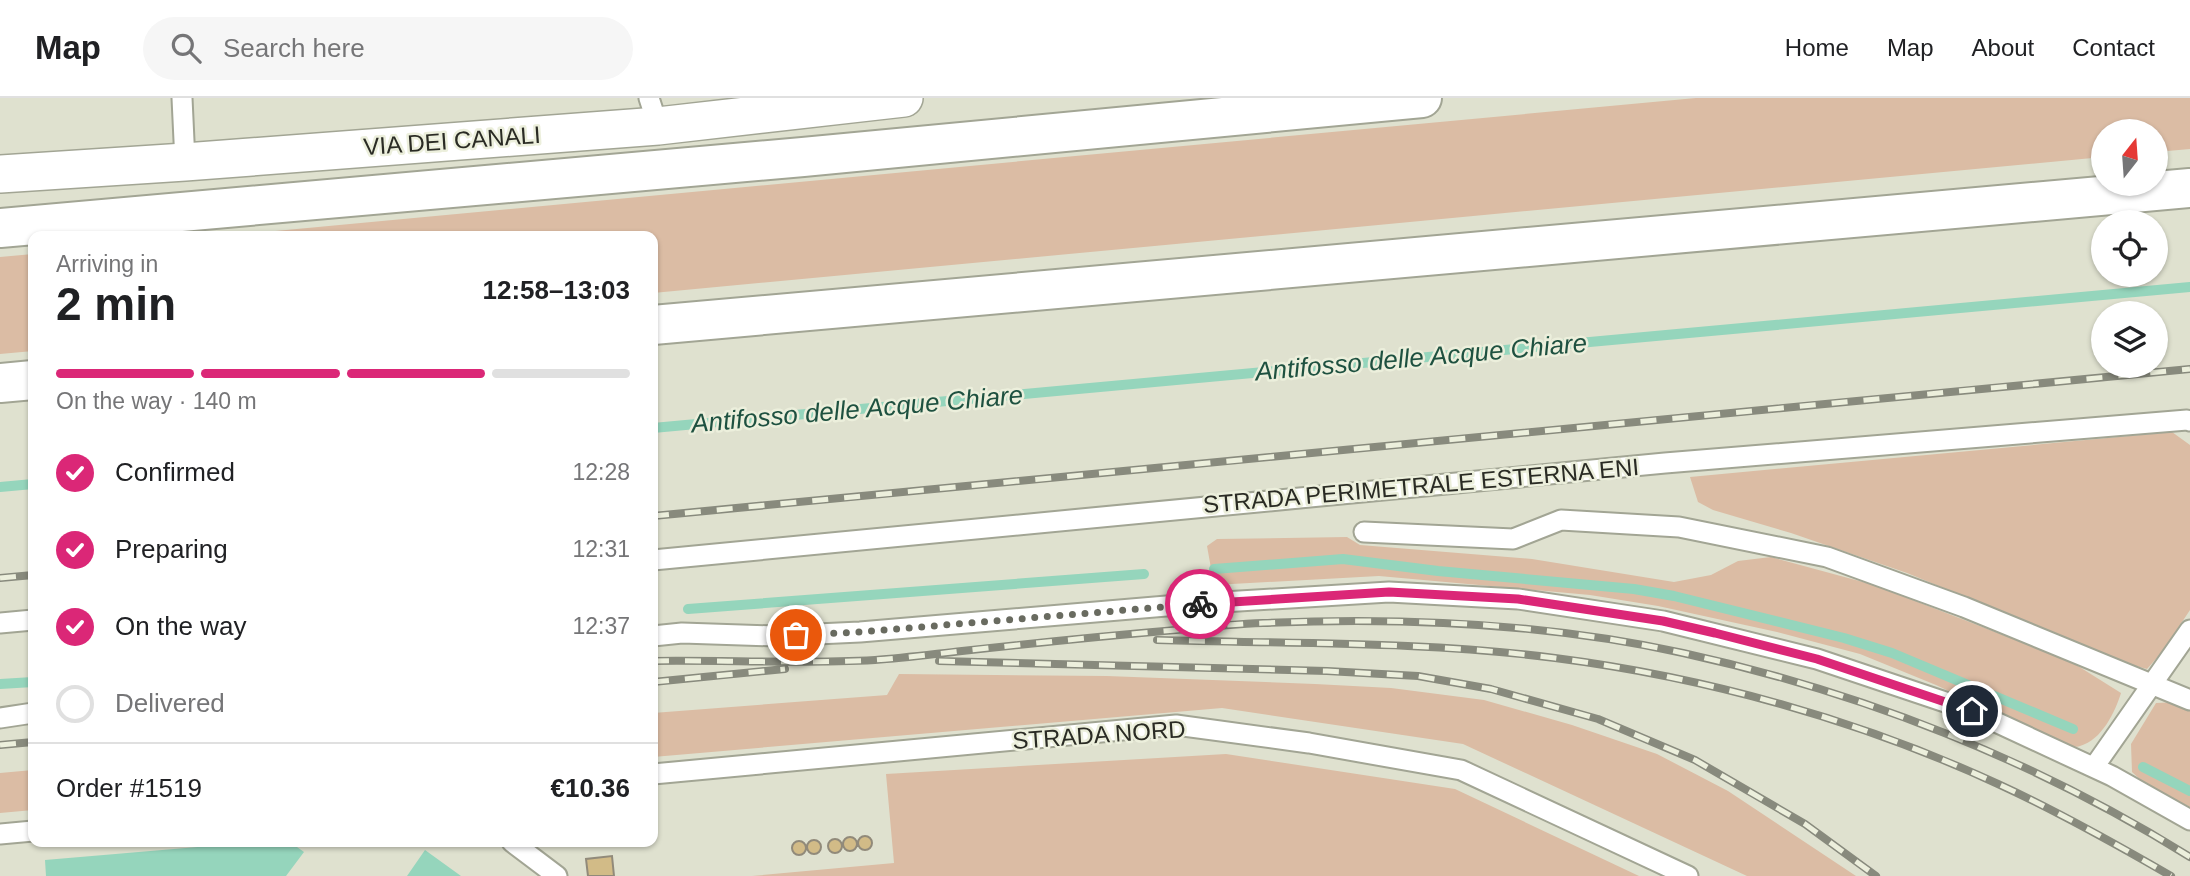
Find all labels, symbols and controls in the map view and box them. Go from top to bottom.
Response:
search box [143,17,633,80]
text: Map [35,29,101,66]
icon: search [167,29,205,67]
text: Search here [223,33,365,63]
text: Home [1785,34,1849,61]
text: Map [1887,34,1934,61]
text: About [1972,34,2034,61]
text: Contact [2072,34,2155,61]
north arrow [2091,119,2168,196]
map controls [2091,119,2168,378]
street label: VIA DEI CANALI [363,121,541,160]
button: locate [2091,210,2168,287]
text: Arriving in [56,251,158,277]
text: 12:58–13:03 [483,275,630,305]
text: 2 min [56,278,176,330]
button: layers [2091,301,2168,378]
water label: Antifosso delle Acque Chiare [1252,328,1588,387]
water label: Antifosso delle Acque Chiare [688,380,1024,439]
text: On the way · 140 m [56,388,257,414]
street label: STRADA PERIMETRALE ESTERNA ENI [1202,453,1640,518]
icon: check [56,454,94,492]
text: Confirmed [115,457,235,487]
text: 12:28 [572,459,630,485]
icon: check [56,531,94,569]
text: Preparing [115,534,228,564]
text: 12:31 [572,536,630,562]
courier [1165,569,1235,639]
icon: bike [1181,585,1219,623]
pin [766,605,826,665]
icon: check [56,608,94,646]
text: On the way [115,611,247,641]
text: 12:37 [572,613,630,639]
icon: bag [777,616,815,654]
pin [1942,681,2002,741]
text: Delivered [115,688,225,718]
icon: home [1953,692,1991,730]
street label: STRADA NORD [1012,715,1186,754]
text: Order #1519 [56,773,202,803]
text: €10.36 [550,773,630,803]

